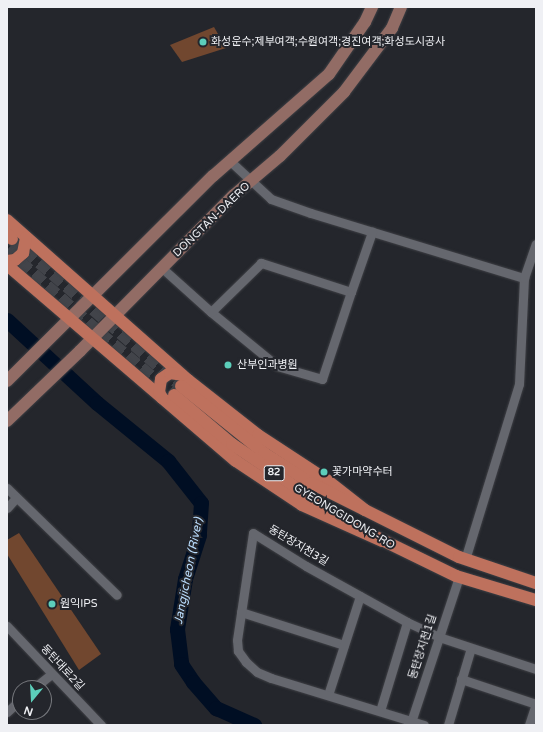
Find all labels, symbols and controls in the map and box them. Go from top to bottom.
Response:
place label: 화성운수;제부여객;수원여객;경진여객;화성도시공사 [211,35,445,49]
marker: 화성운수;제부여객;수원여객;경진여객;화성도시공사 [198,37,208,47]
street label: DONGTAN-DAERO [171,180,253,260]
place label: 산부인과병원 [237,358,298,372]
marker: 산부인과병원 [222,359,234,371]
road number: 82 [263,465,285,481]
place label: 꽃가마약수터 [332,465,393,479]
marker: 꽃가마약수터 [319,467,329,477]
street label: GYEONGGIDONG-RO [291,482,397,552]
water label: Jangjicheon (River) [172,517,206,625]
street label: 동탄장지천3길 [266,523,330,569]
place label: 원익IPS [60,597,98,611]
marker: 원익IPS [47,599,57,609]
street label: 동탄장지천1길 [406,613,440,681]
street label: 동탄대로2길 [38,642,86,694]
north arrow [12,680,52,720]
text: N [22,703,35,718]

